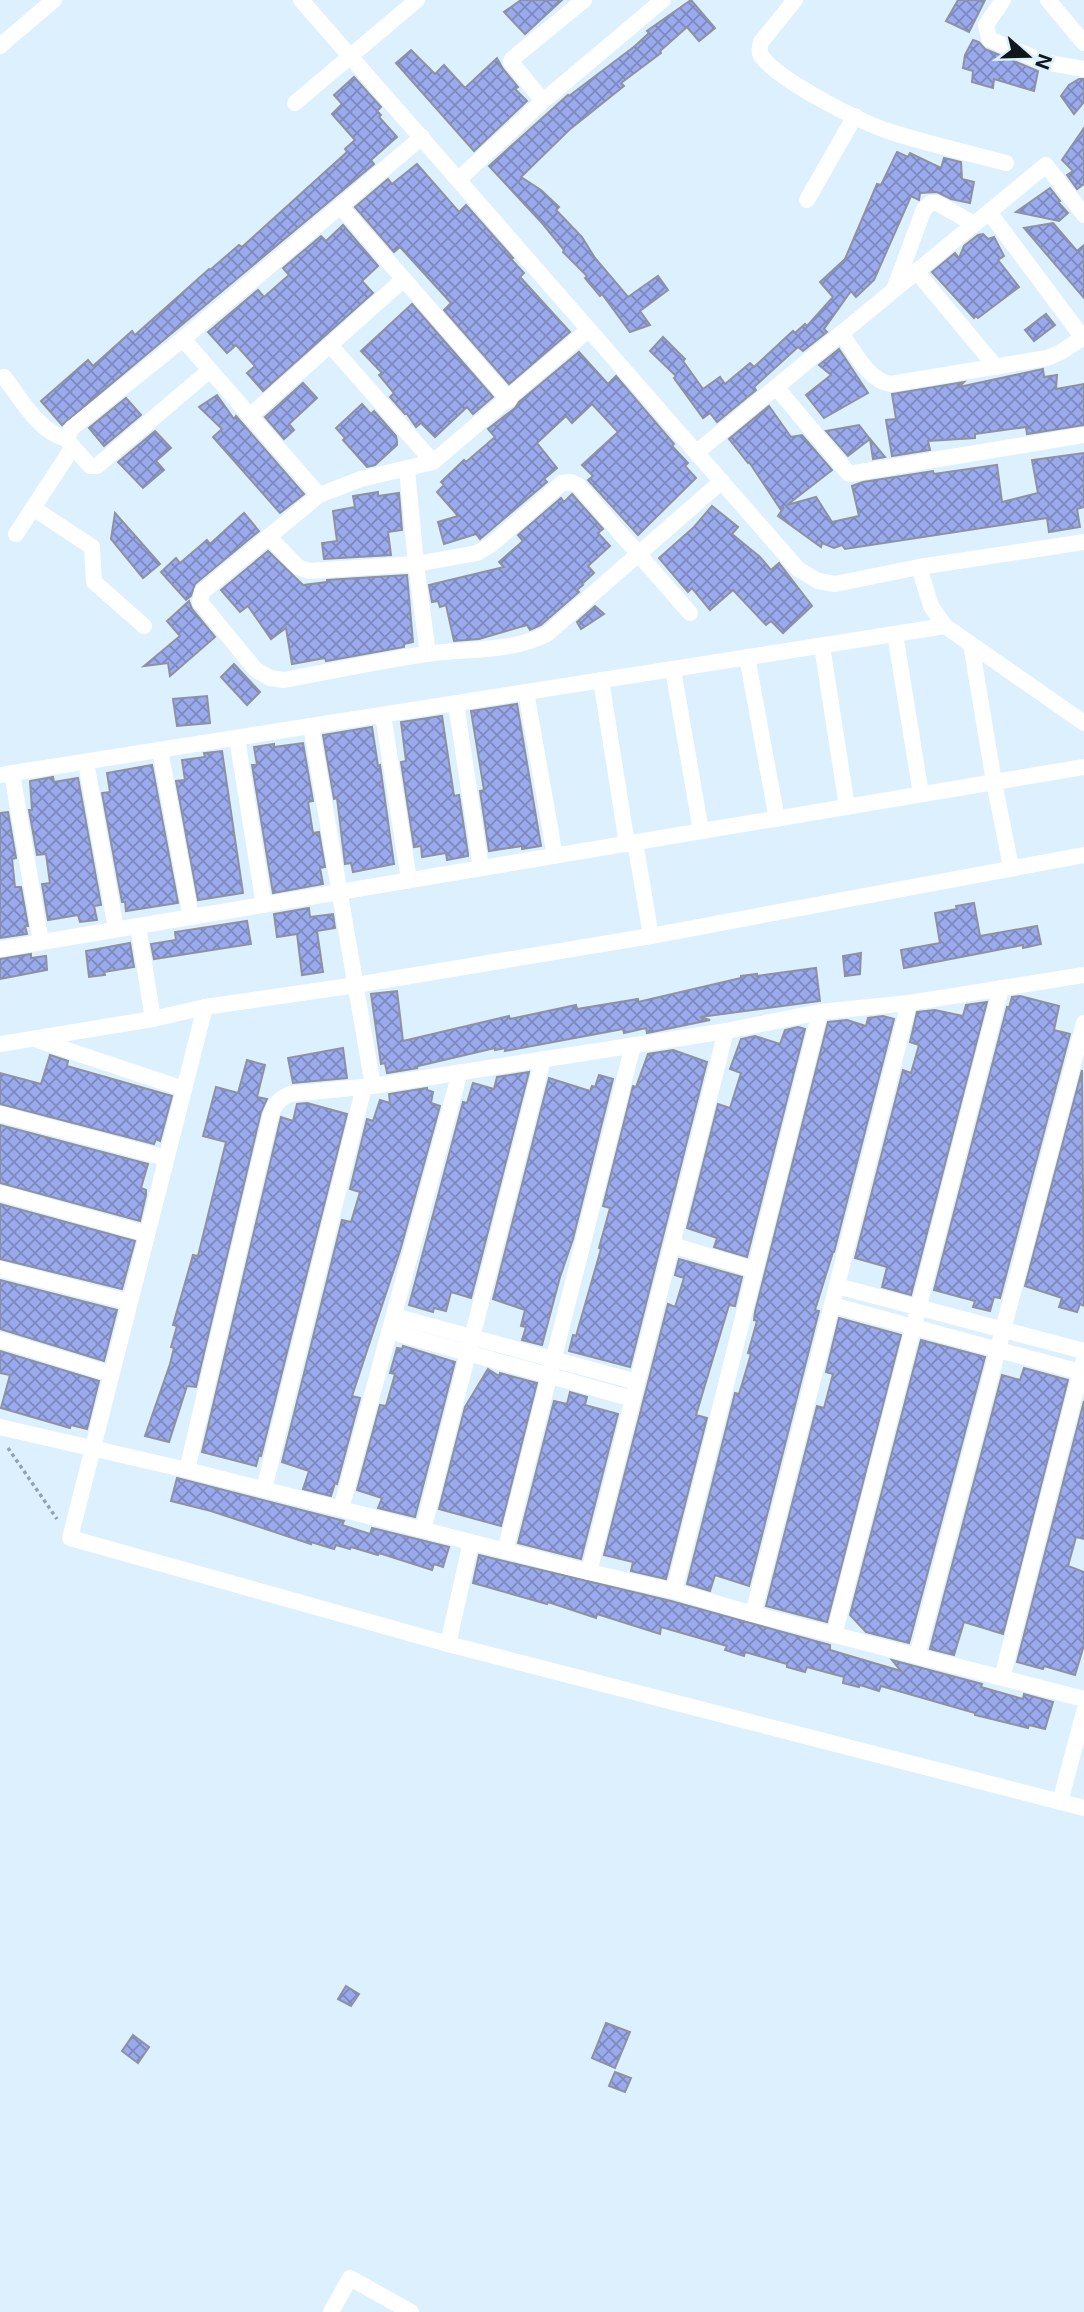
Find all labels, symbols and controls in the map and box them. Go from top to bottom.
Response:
north arrow [993,21,1063,91]
text: N [1030,51,1057,72]

